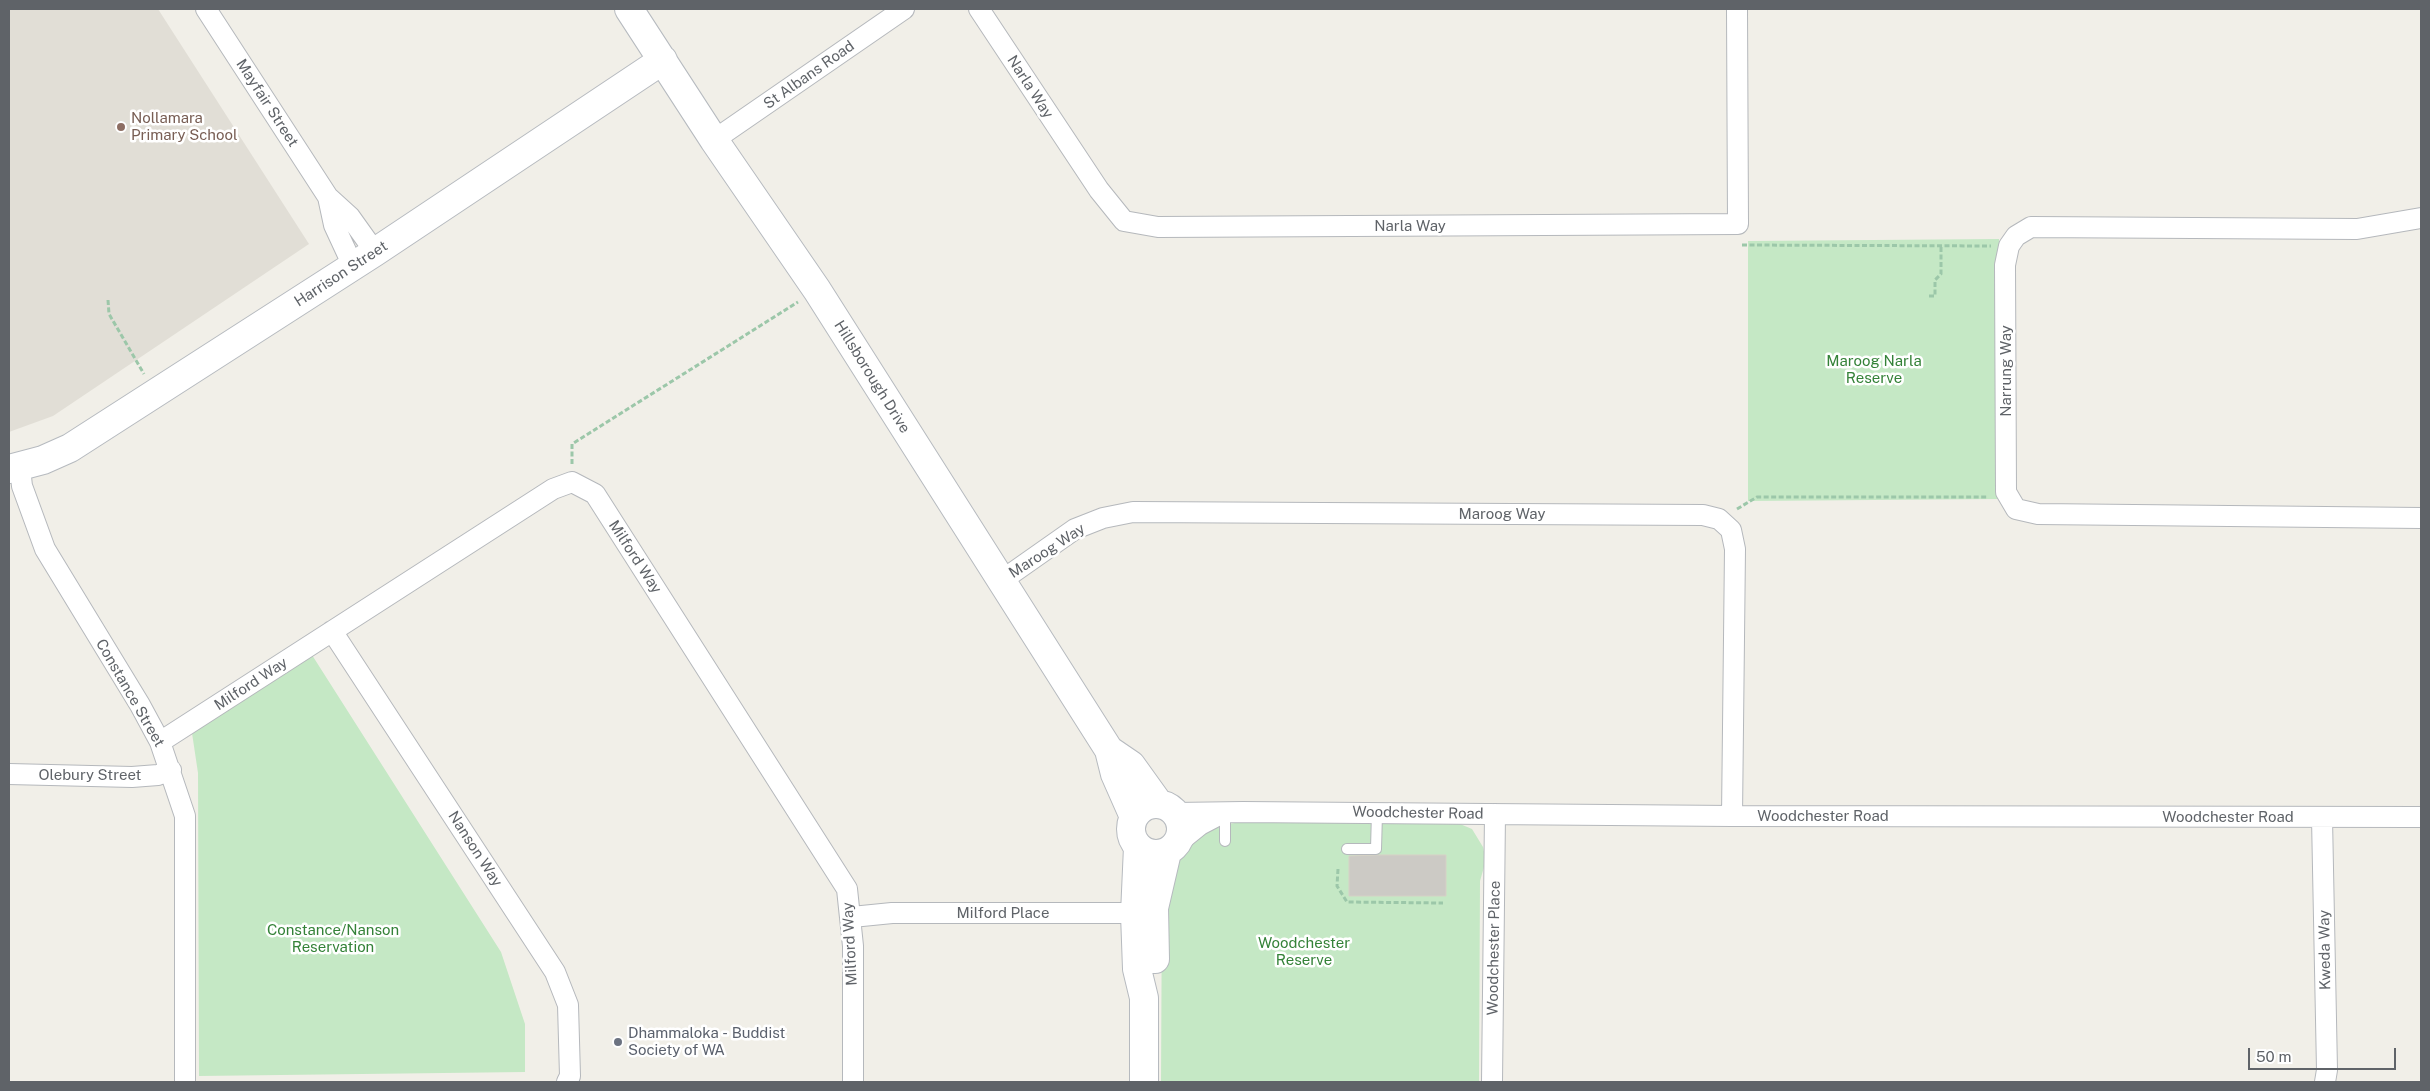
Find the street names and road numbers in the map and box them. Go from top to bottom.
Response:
street label: St Albans Road [760,37,858,113]
street label: Narla Way [1003,52,1057,122]
street label: Mayfair Street [232,56,302,150]
street label: Narla Way [1374,217,1446,235]
street label: Harrison Street [291,237,391,311]
street label: Hillsborough Drive [830,317,914,437]
street label: Narrung Way [1997,325,2015,417]
street label: Maroog Way [1459,505,1545,523]
street label: Milford Way [605,517,665,597]
street label: Maroog Way [1006,520,1088,582]
street label: Constance Street [92,636,168,750]
street label: Milford Way [211,654,291,714]
street label: Olebury Street [39,766,141,784]
street label: Woodchester Road [1352,803,1484,823]
street label: Woodchester Road [1757,807,1889,825]
street label: Nanson Way [444,808,506,890]
street label: Woodchester Road [2162,808,2294,826]
street label: Woodchester Place [1484,881,1504,1015]
street label: Milford Way [839,902,861,986]
street label: Milford Place [957,904,1049,922]
street label: Kweda Way [2315,910,2335,990]

